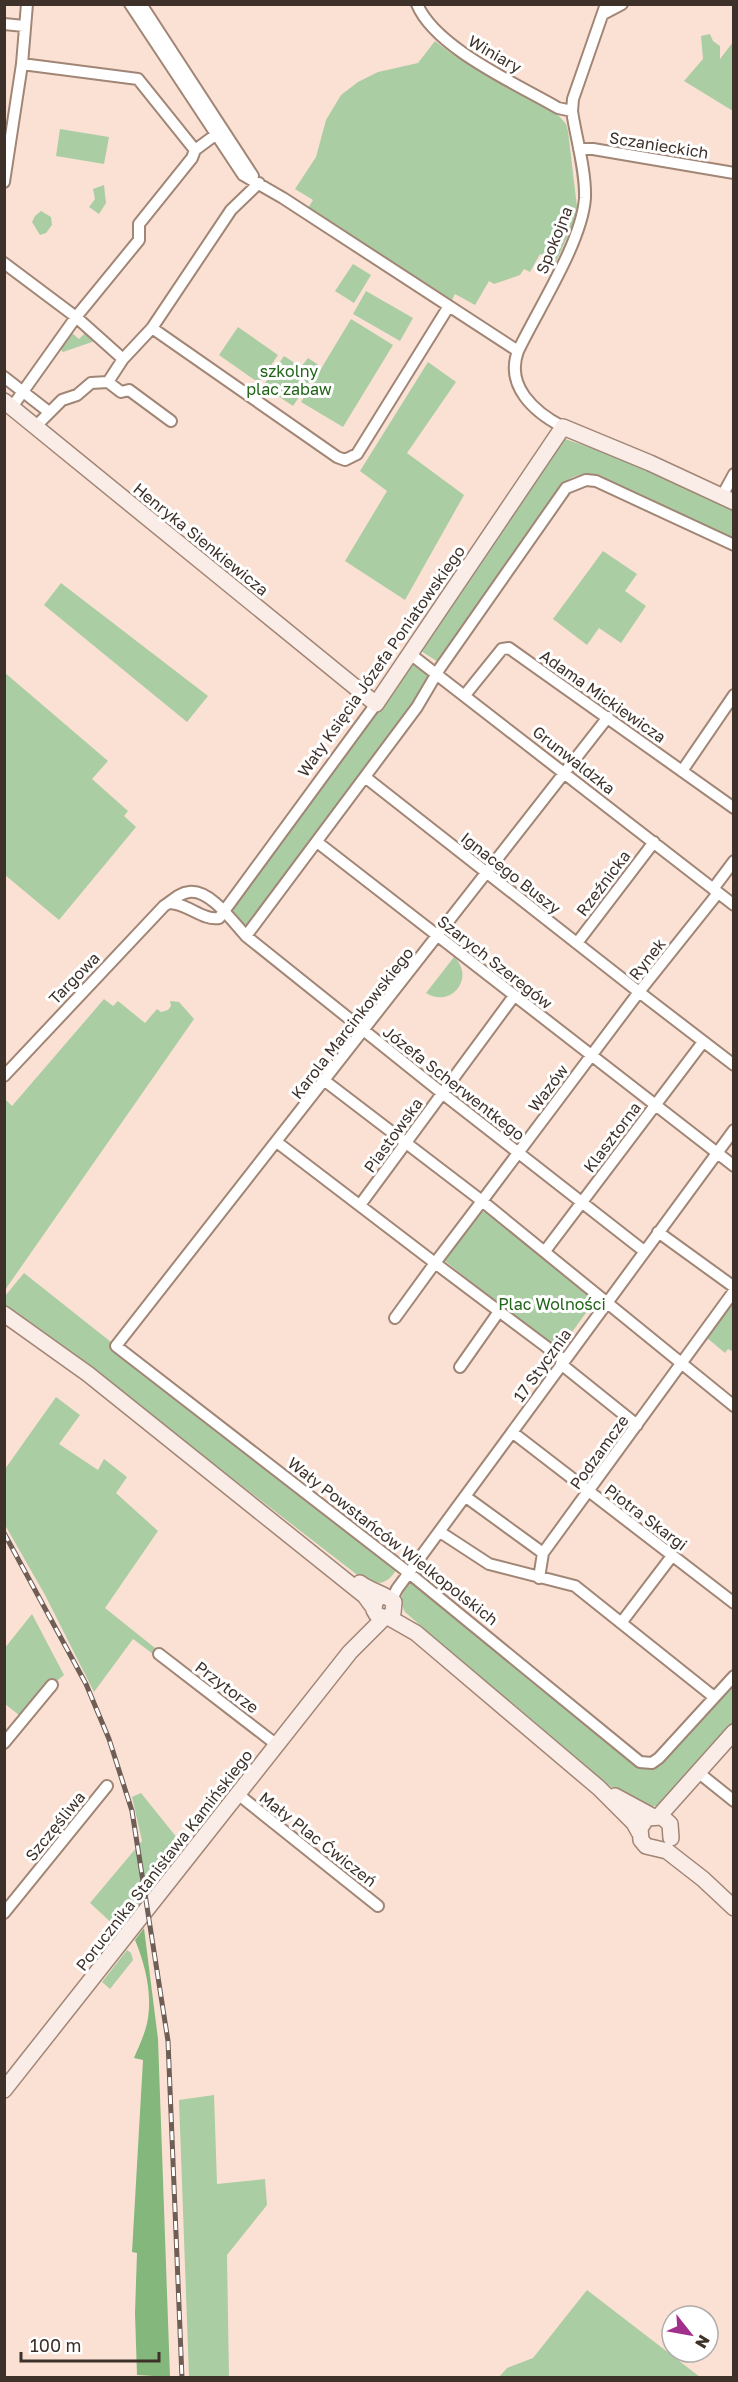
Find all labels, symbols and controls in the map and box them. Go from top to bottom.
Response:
street label: Winiary [465,31,525,77]
street label: Sczanieckich [608,127,710,163]
street label: Spokojna [531,203,577,277]
park label: szkolny plac zabaw [246,361,332,399]
street label: Henryka Sienkiewicza [129,478,273,600]
street label: Wały Księcia Józefa Poniatowskiego [293,541,469,781]
street label: Adama Mickiewicza [536,645,670,747]
street label: Grunwaldzka [529,722,619,798]
street label: Ignacego Buszy [457,828,565,918]
street label: Rzeźnicka [572,846,634,920]
street label: Szarych Szeregów [434,911,556,1013]
street label: Rynek [624,934,670,984]
street label: Karola Marcinkowskiego [287,943,417,1103]
street label: Targowa [44,948,104,1008]
street label: Józefa Scherwentkego [379,1021,529,1145]
street label: Wazów [524,1060,572,1116]
street label: Piastowska [359,1094,427,1176]
street label: Klasztorna [579,1098,645,1176]
park label: Plac Wolności [498,1294,606,1314]
street label: 17 Stycznia [509,1325,575,1405]
street label: Podzamcze [565,1411,633,1493]
street label: Wały Powstańców Wielkopolskich [284,1453,502,1629]
street label: Piotra Skargi [601,1479,691,1555]
street label: Przytorze [191,1657,263,1717]
street label: Porucznika Stanisława Kamińskiego [71,1745,257,1975]
street label: Szczęśliwa [21,1787,89,1865]
street label: Mały Plac Ćwiczeń [255,1787,381,1891]
north arrow [660,2304,720,2364]
scale bar [21,2325,159,2363]
text: N [691,2331,715,2352]
text: 100 m [30,2334,81,2356]

